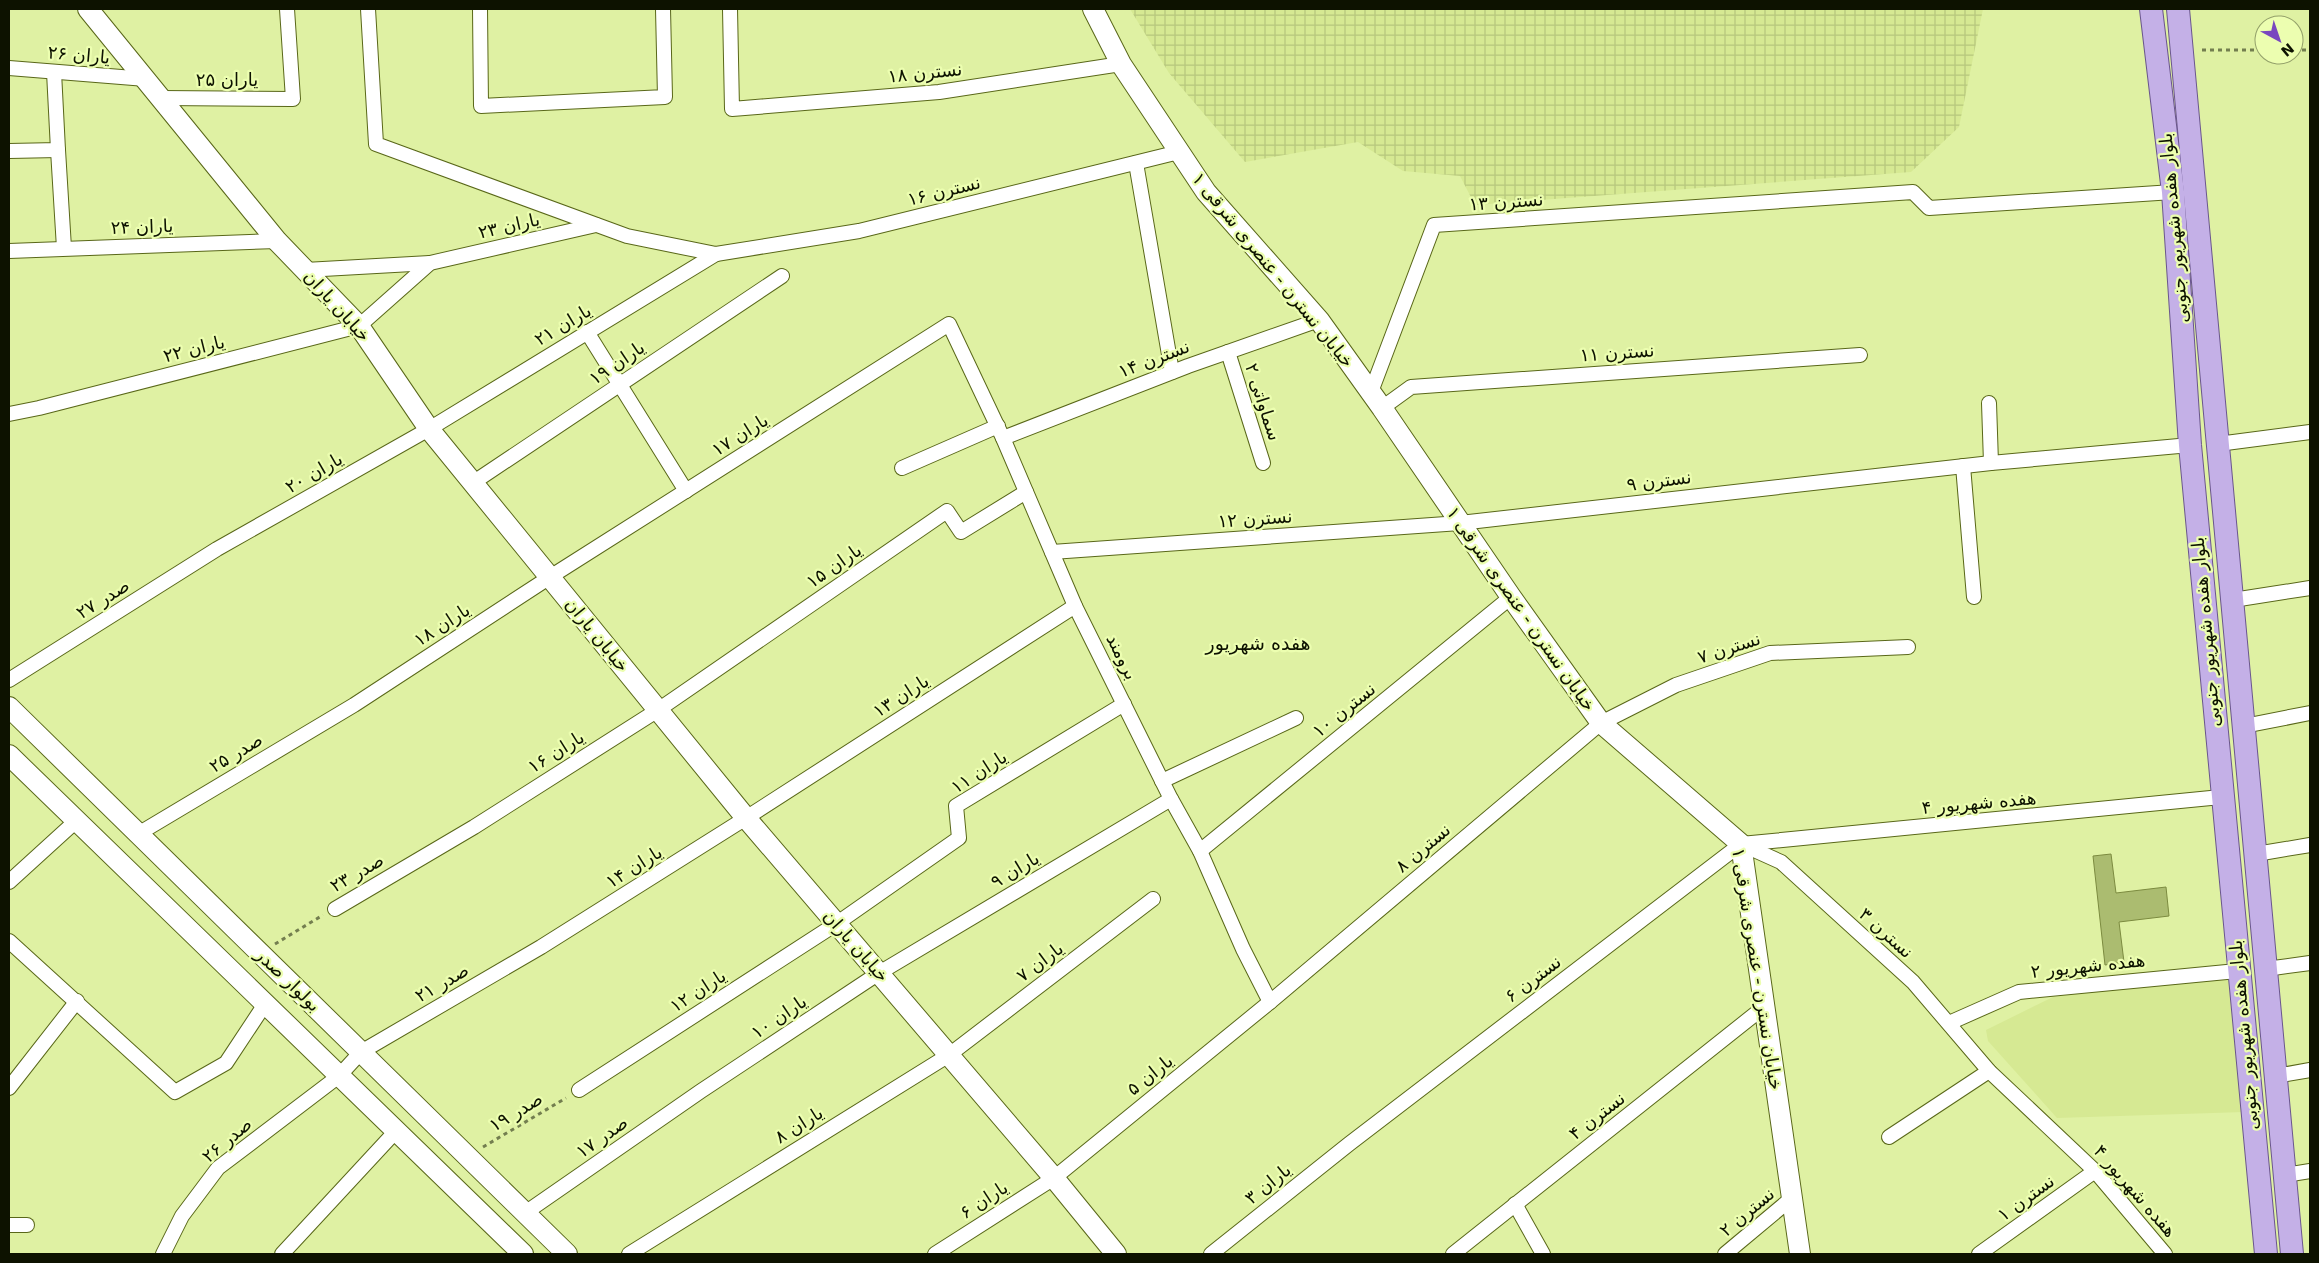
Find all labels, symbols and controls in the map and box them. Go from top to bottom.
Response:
north arrow [2254,15,2304,65]
text: N [2278,40,2297,60]
street label: یاران ۲۶ [47,41,111,68]
street label: نسترن ۱۸ [887,58,963,88]
street label: یاران ۲۵ [196,69,258,90]
street label: بلوار هفده شهریور جنوبی [2155,132,2193,324]
street label: خیابان نسترن - عنصری شرقی ۱ [1187,168,1359,372]
street label: نسترن ۱۶ [905,171,983,211]
street label: نسترن ۱۳ [1468,188,1544,216]
street label: یاران ۲۳ [476,208,542,243]
street label: یاران ۲۴ [110,215,174,238]
street label: خیابان یاران [300,266,375,346]
street label: یاران ۲۱ [531,299,595,350]
street label: یاران ۲۲ [161,331,227,366]
street label: نسترن ۱۴ [1115,335,1193,383]
street label: یاران ۱۹ [585,336,648,389]
street label: نسترن ۱۱ [1579,339,1655,367]
street label: سماواتی ۲ [1240,361,1286,443]
street label: یاران ۱۷ [708,409,772,460]
street label: یاران ۲۰ [281,448,346,497]
street label: نسترن ۹ [1625,466,1693,496]
street label: خیابان نسترن - عنصری شرقی ۱ [1442,503,1600,715]
street label: نسترن ۱۲ [1217,505,1293,533]
street label: بلوار هفده شهریور جنوبی [2187,536,2225,728]
street label: یاران ۱۵ [802,539,865,592]
street label: صدر ۲۷ [72,574,133,623]
street label: خیابان یاران [561,594,634,676]
street label: یاران ۱۸ [410,599,474,650]
street label: نسترن ۷ [1695,627,1763,669]
street label: برومند [1102,631,1142,683]
district label: هفده شهریور [1204,632,1311,655]
street label: یاران ۱۳ [869,670,933,721]
street label: نسترن ۱۰ [1308,678,1380,742]
street label: یاران ۱۶ [524,726,588,777]
street label: صدر ۲۵ [205,729,266,777]
street label: یاران ۱۱ [947,746,1011,797]
street label: هفده شهریور ۴ [1921,787,2037,819]
street label: نسترن ۸ [1391,819,1455,877]
street label: یاران ۱۴ [602,841,666,892]
street label: خیابان نسترن - عنصری شرقی ۱ [1727,846,1787,1092]
street label: یاران ۹ [987,847,1043,892]
street label: صدر ۲۳ [326,849,387,896]
street label: نسترن ۳ [1854,903,1918,963]
street label: خیابان یاران [819,905,893,986]
street label: یاران ۷ [1012,937,1067,986]
street label: بلوار هفده شهریور جنوبی [2225,939,2263,1131]
street label: بولوار صدر [250,943,325,1016]
street label: هفده شهریور ۲ [2030,949,2146,983]
street label: نسترن ۶ [1500,951,1566,1007]
street label: صدر ۲۱ [411,959,472,1006]
street label: یاران ۱۲ [666,965,730,1016]
street label: یاران ۱۰ [747,990,810,1043]
street label: یاران ۵ [1123,1050,1177,1099]
street label: نسترن ۴ [1565,1087,1629,1145]
street label: صدر ۱۹ [485,1088,546,1136]
street label: یاران ۸ [771,1102,827,1147]
street label: صدر ۱۷ [572,1111,632,1162]
street label: صدر ۲۶ [198,1113,256,1166]
street label: هفده شهریور ۴ [2089,1140,2181,1242]
street label: یاران ۳ [1241,1159,1295,1208]
street label: نسترن ۱ [1993,1170,2059,1226]
street label: یاران ۶ [956,1176,1012,1223]
street label: نسترن ۲ [1715,1183,1779,1241]

